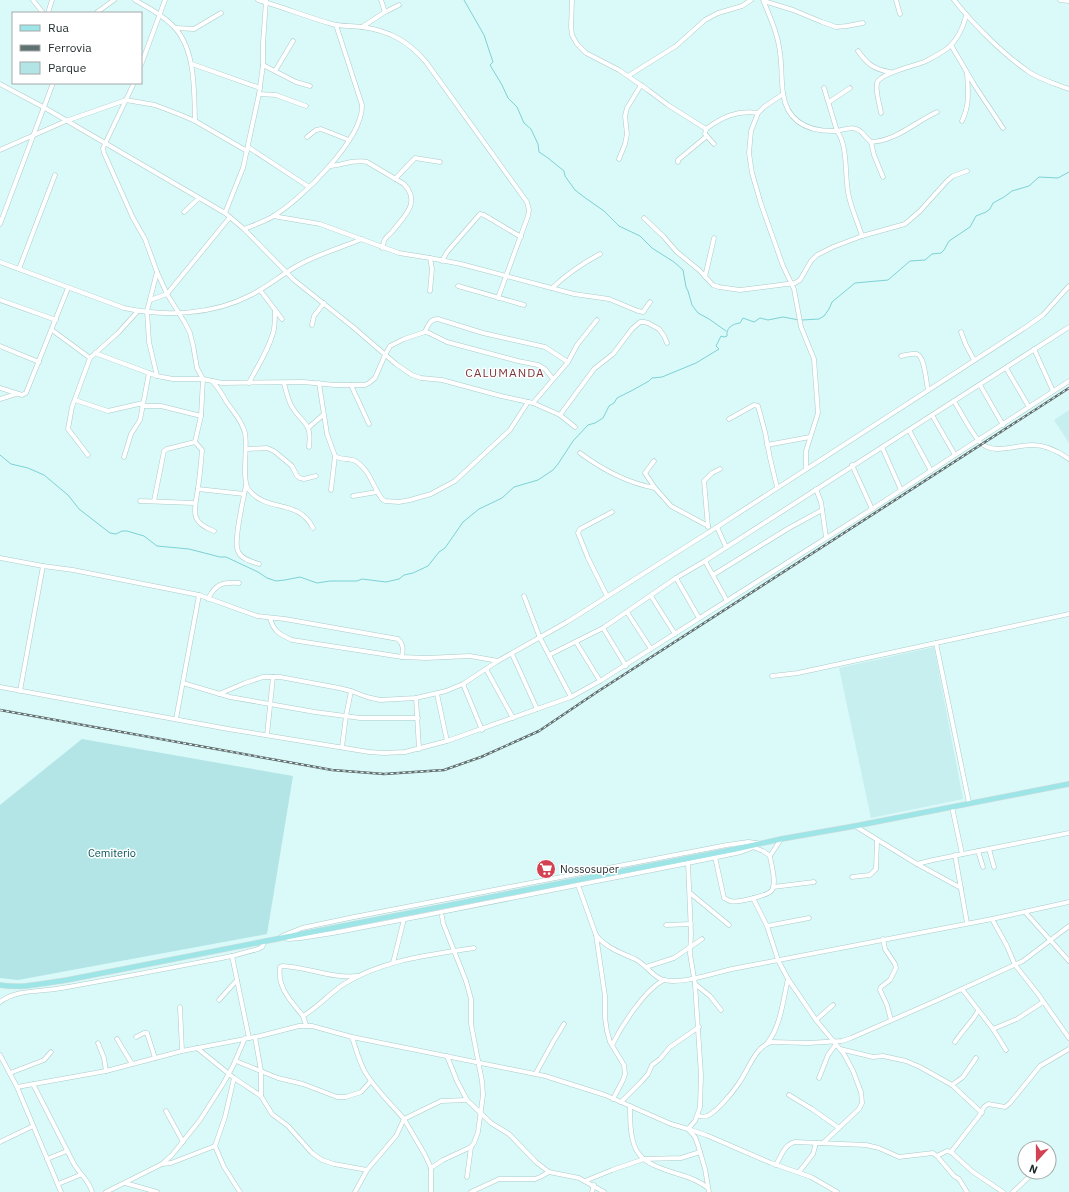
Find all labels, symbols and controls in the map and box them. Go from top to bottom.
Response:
legend [12,12,142,84]
text: Rua [48,20,69,35]
text: Ferrovia [48,40,92,55]
text: Parque [48,60,87,75]
district label: CALUMANDA [465,365,545,380]
park label: Cemiterio [88,846,136,860]
supermarket icon: Nossosuper [535,858,557,880]
place label: Nossosuper [560,862,619,876]
north arrow [1017,1140,1057,1180]
text: N [1027,1161,1040,1177]

